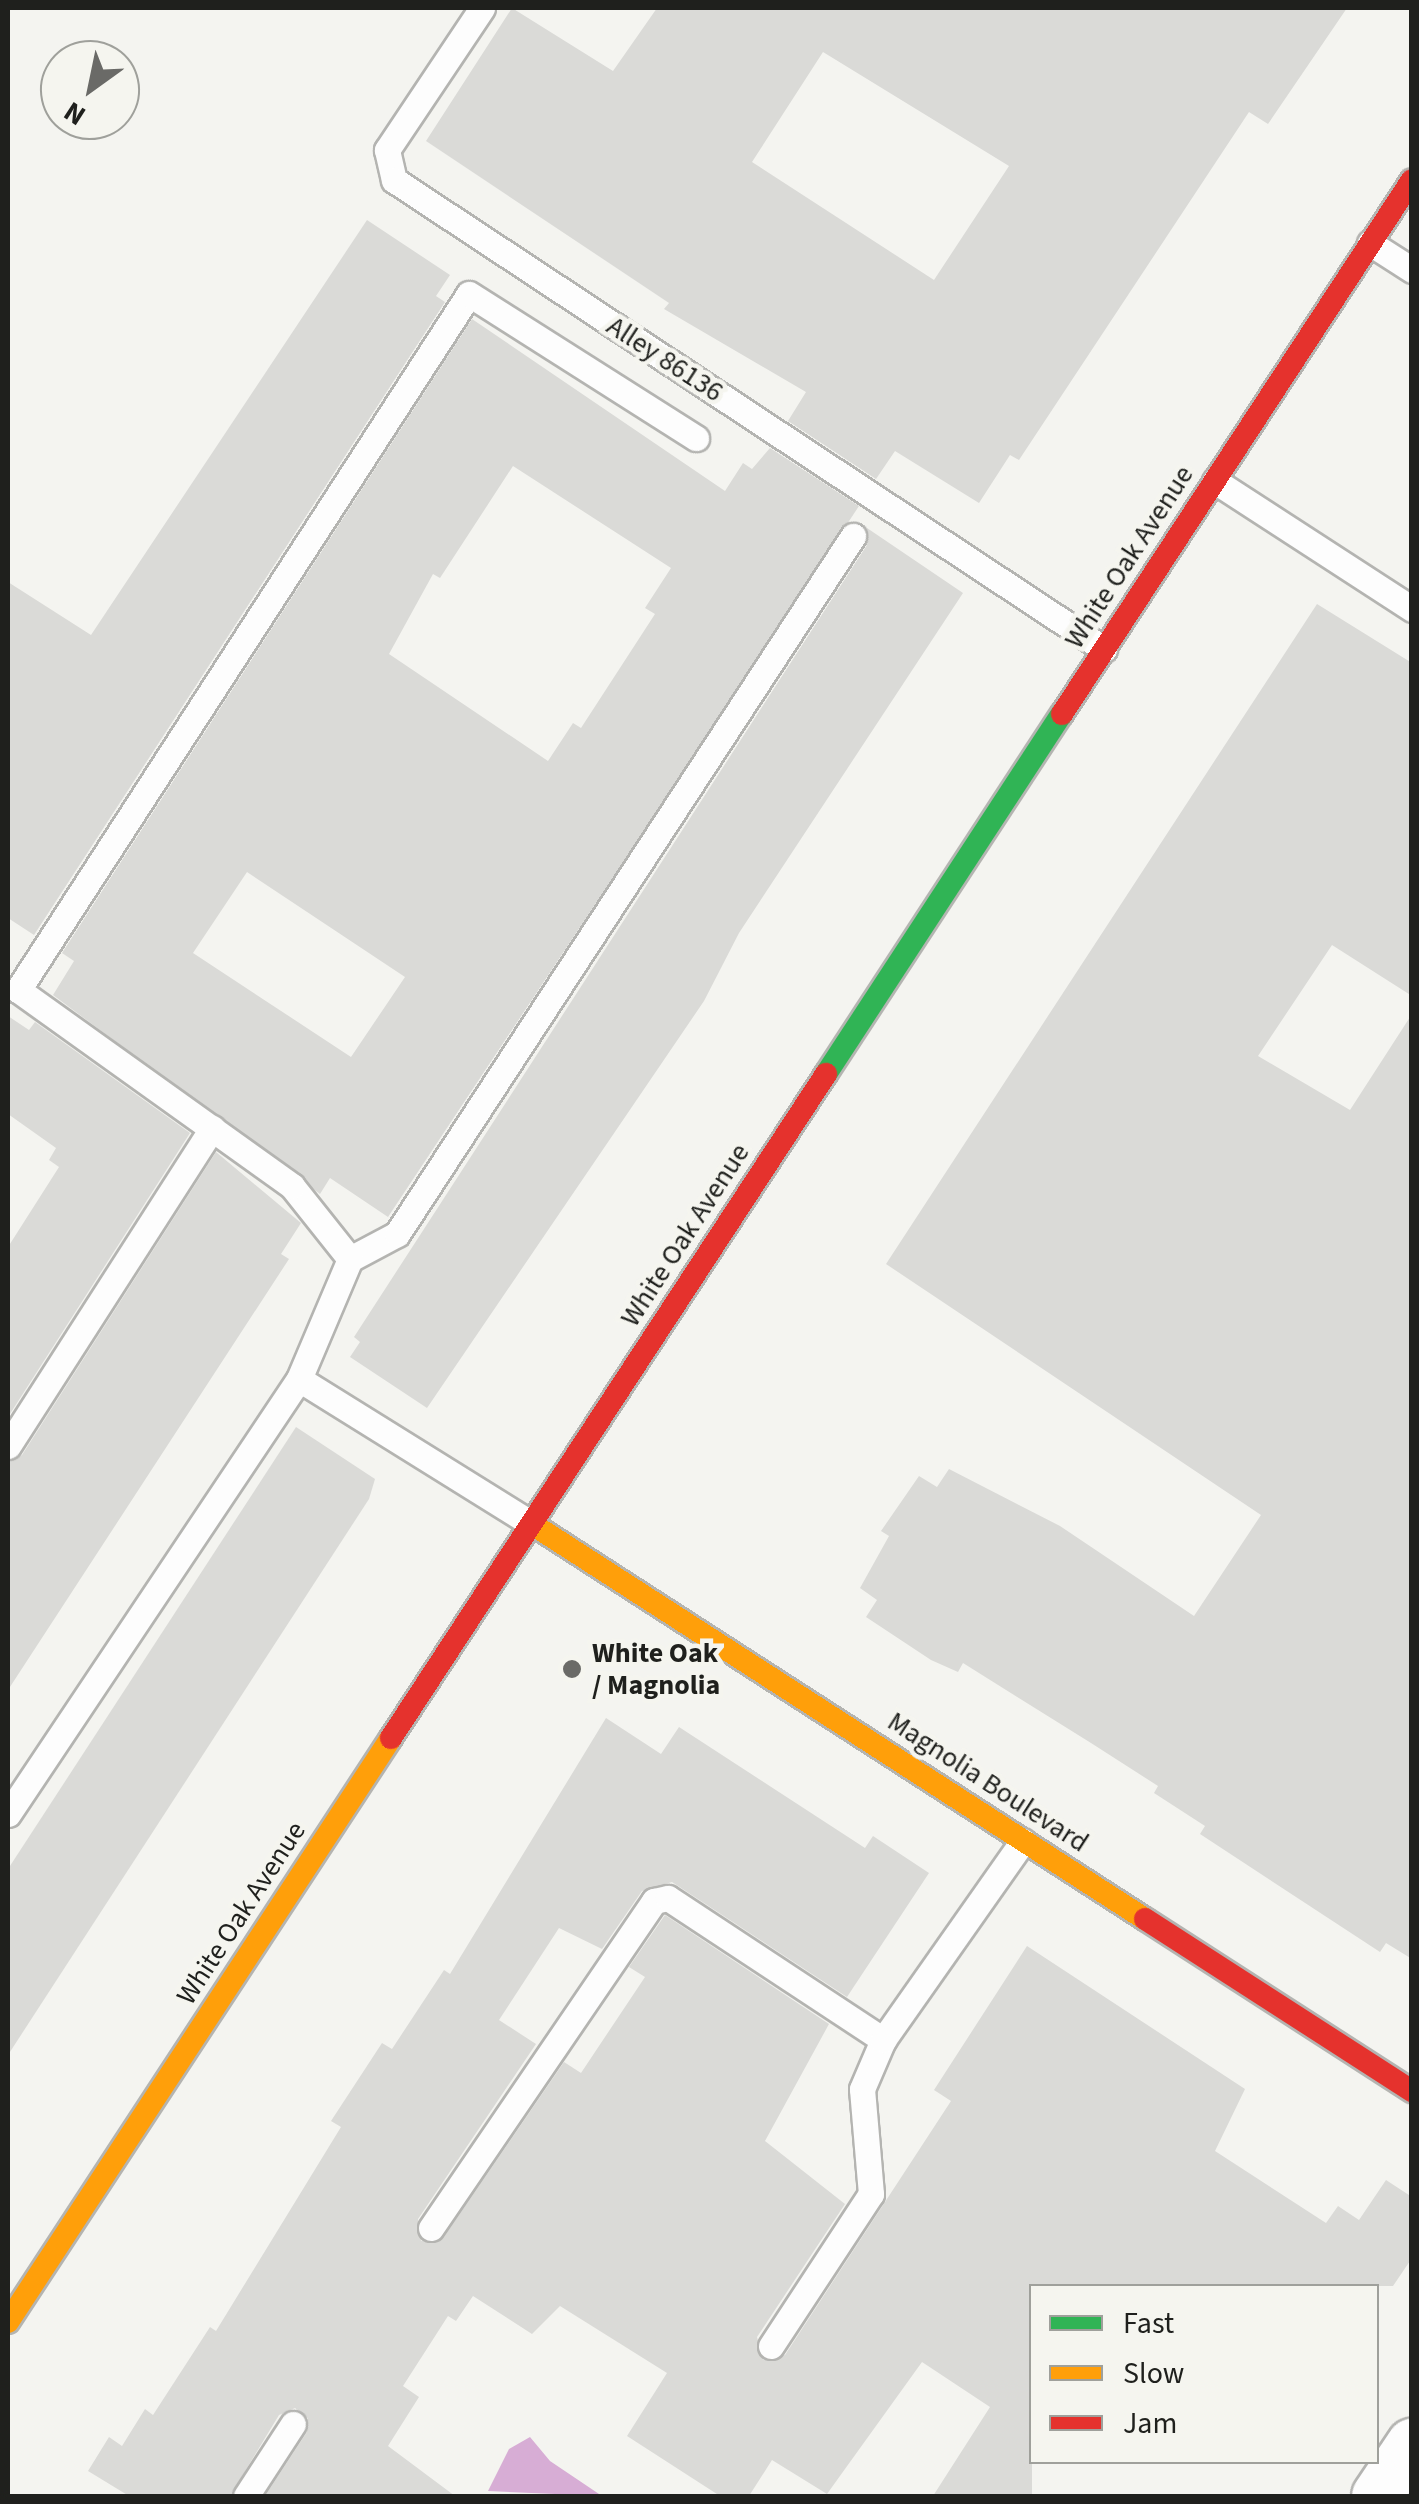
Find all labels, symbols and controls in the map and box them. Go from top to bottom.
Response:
north arrow [40,40,140,140]
text: N [56,92,93,135]
street label: Alley 86136 [601,309,729,409]
street label: White Oak Avenue [1057,459,1201,655]
street label: White Oak Avenue [613,1137,757,1333]
place label: White Oak / Magnolia [592,1636,720,1702]
marker: White Oak / Magnolia [561,1658,583,1680]
street label: Magnolia Boulevard [881,1705,1095,1859]
street label: White Oak Avenue [169,1815,313,2011]
legend [1029,2284,1379,2464]
text: Fast [1123,2302,1174,2345]
text: Slow [1123,2352,1184,2395]
text: Jam [1123,2402,1177,2445]

